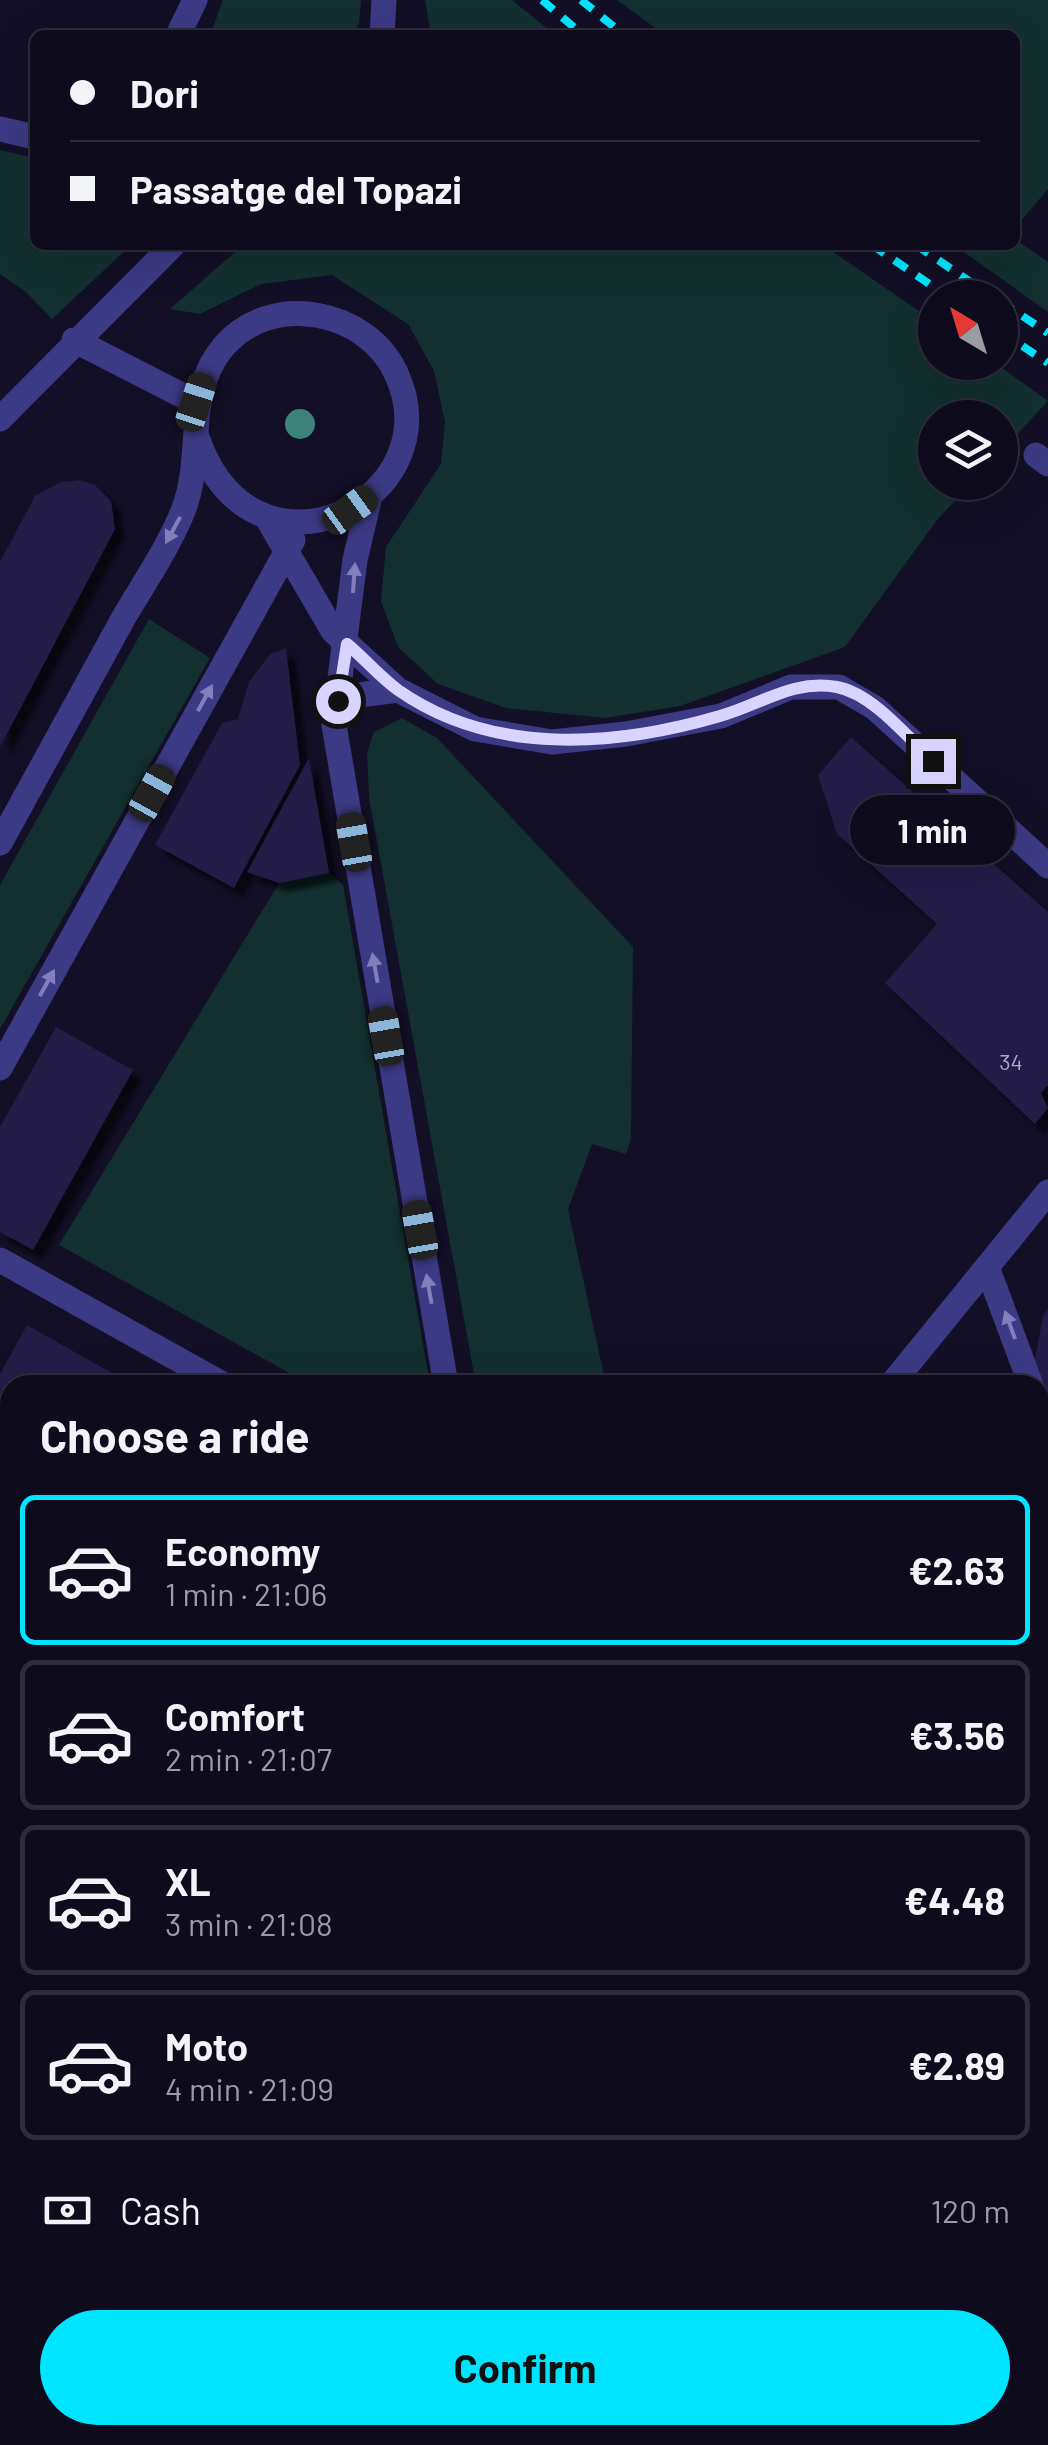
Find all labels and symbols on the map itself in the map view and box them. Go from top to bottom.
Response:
north arrow [918,280,1018,380]
car [172,369,220,435]
car [317,480,383,540]
one-way arrow [164,516,181,545]
one-way arrow [346,562,362,594]
route start [316,679,361,724]
one-way arrow [196,684,213,713]
route end [911,739,956,784]
car [124,759,180,827]
callout: 1 min [850,796,1016,866]
car [334,810,374,874]
one-way arrow [367,952,382,984]
one-way arrow [39,968,56,997]
car [366,1004,406,1068]
house number: 34 [999,1048,1023,1074]
car [400,1198,440,1262]
one-way arrow [421,1273,436,1304]
one-way arrow [1002,1310,1017,1340]

